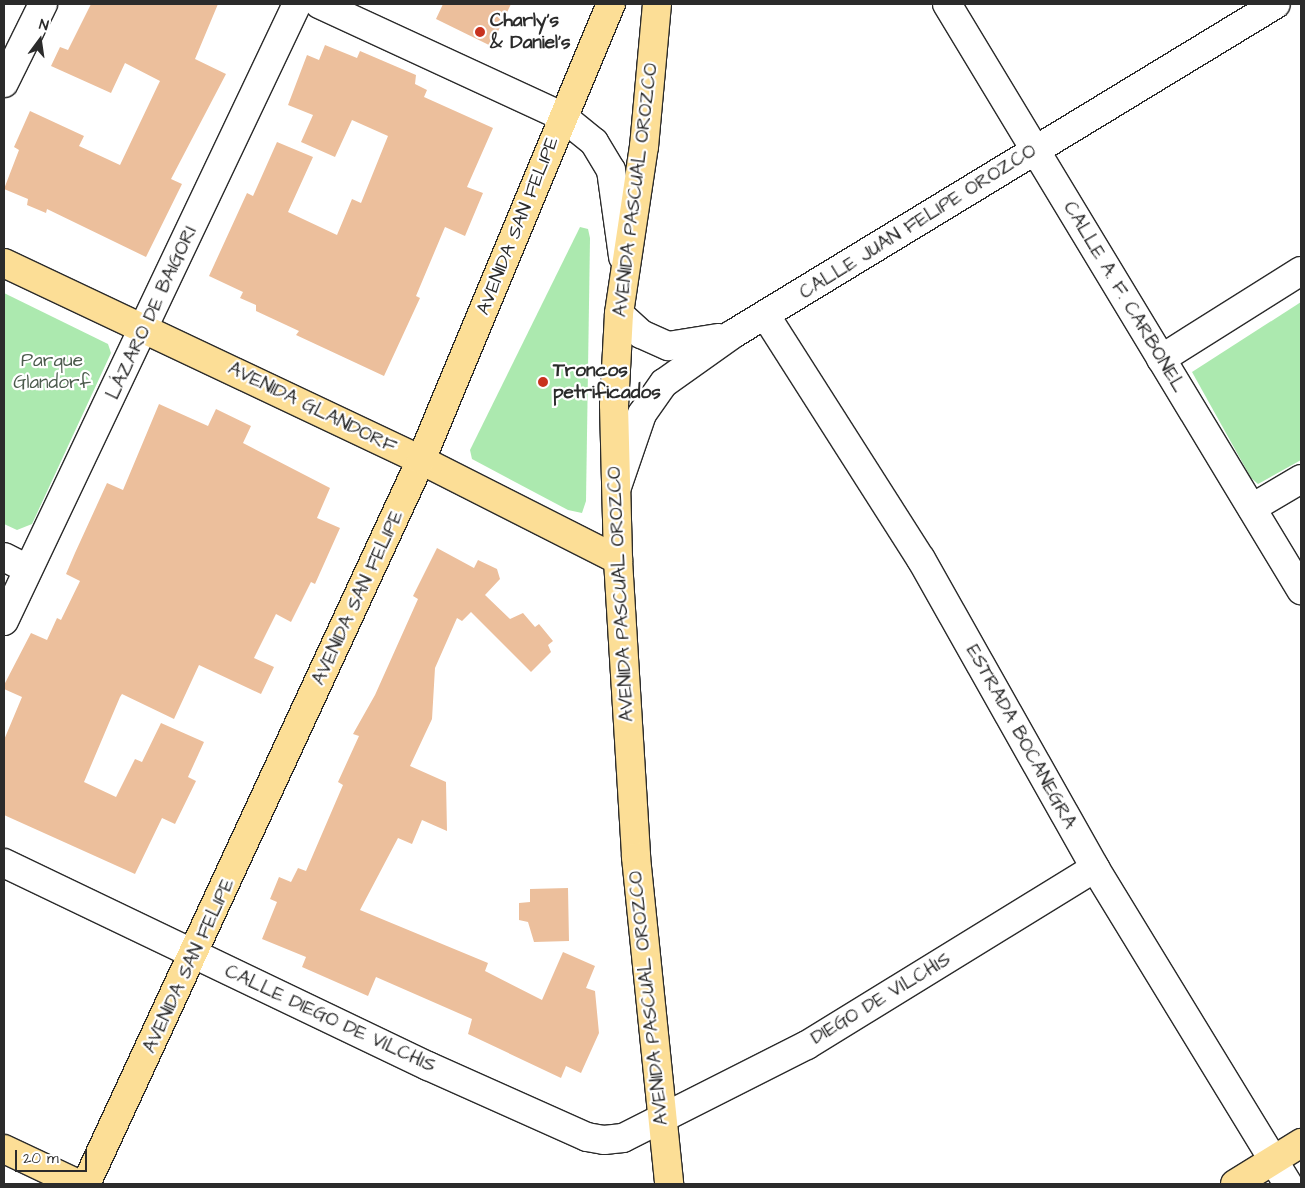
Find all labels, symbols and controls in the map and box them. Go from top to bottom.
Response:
place label: Charly's & Daniel's [490,10,571,54]
north arrow [15,15,65,65]
text: N [37,15,50,36]
marker: Charly's & Daniel's [474,26,486,38]
street label: AVENIDA PASCUAL OROZCO [609,62,663,318]
street label: AVENIDA SAN FELIPE [472,134,564,318]
street label: CALLE JUAN FELIPE OROZCO [795,140,1041,304]
street label: CALLE A. F. CARBONEL [1058,198,1190,396]
street label: LÁZARO DE BAIGORI [102,223,202,403]
park label: Parque Glandorf [13,350,91,394]
street label: AVENIDA GLANDORF [224,357,400,459]
place label: Troncos petrificados [553,360,661,404]
marker: Troncos petrificados [537,376,549,388]
street label: AVENIDA PASCUAL OROZCO [603,466,639,722]
street label: AVENIDA SAN FELIPE [308,507,408,689]
street label: ESTRADA BOCANEGRA [961,641,1081,833]
street label: AVENIDA PASCUAL OROZCO [624,870,674,1126]
street label: AVENIDA SAN FELIPE [139,875,239,1057]
street label: DIEGO DE VILCHIS [807,948,955,1050]
street label: CALLE DIEGO DE VILCHIS [221,960,439,1078]
scale bar [18,1140,90,1172]
text: 20 m [23,1148,59,1169]

